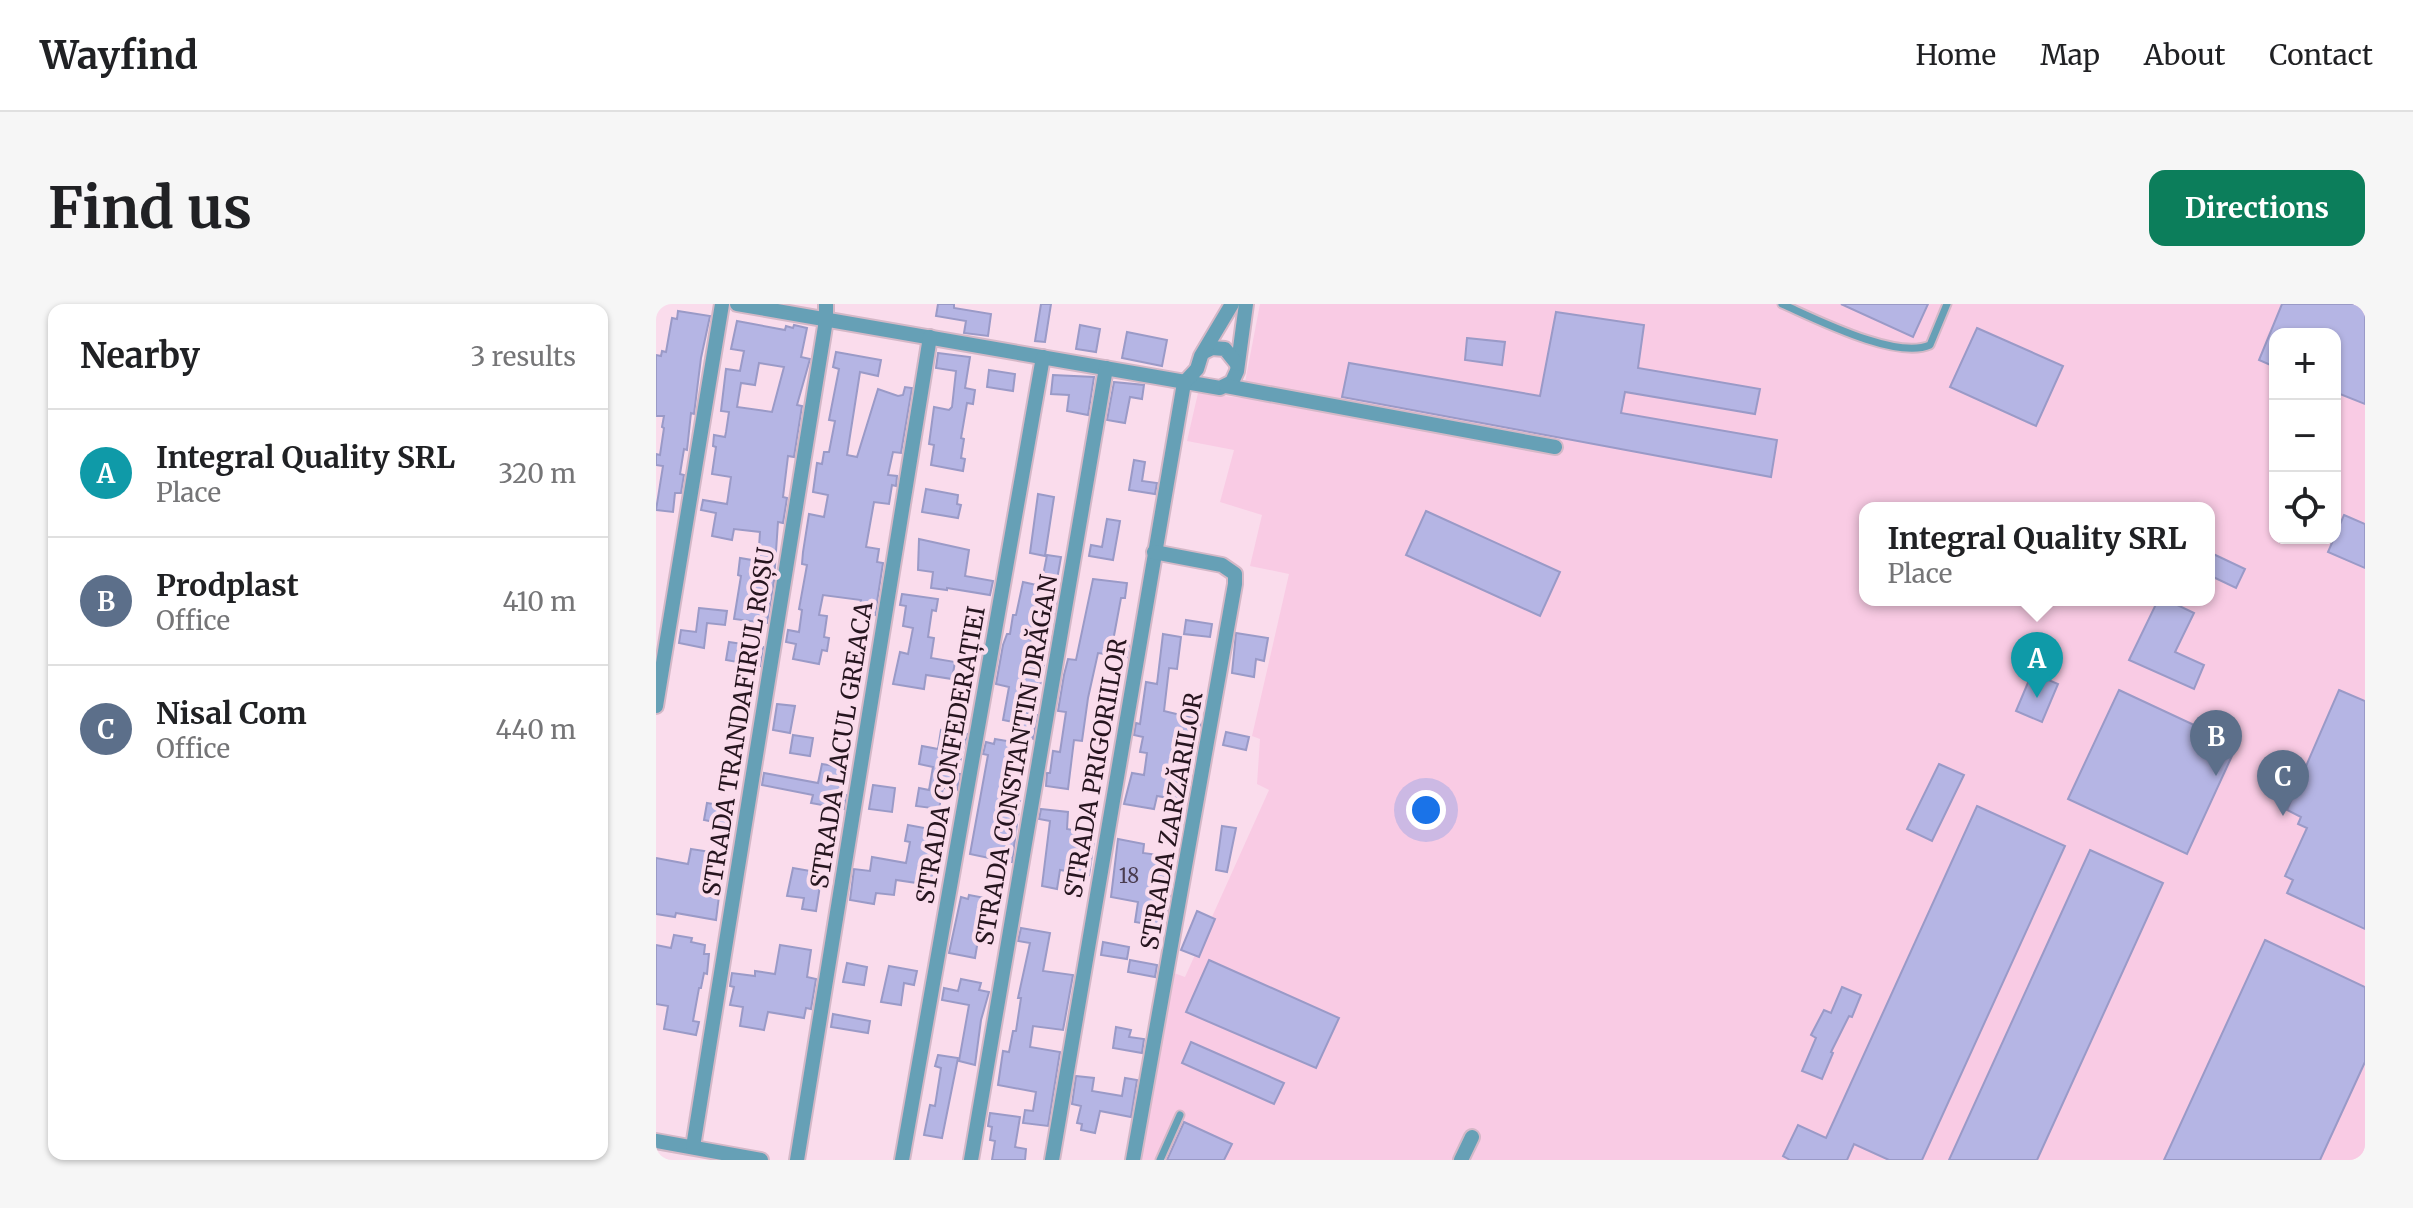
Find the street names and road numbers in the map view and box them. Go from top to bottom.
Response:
street label: STRADA TRANDAFIRUL ROȘU [696,545,781,898]
street label: STRADA CONSTANTIN DRĂGAN [969,572,1064,948]
street label: STRADA LACUL GREACA [804,598,880,891]
street label: STRADA CONFEDERAȚIEI [909,604,992,906]
street label: STRADA PRIGORIILOR [1057,635,1134,900]
street label: STRADA ZARZĂRILOR [1134,689,1209,952]

